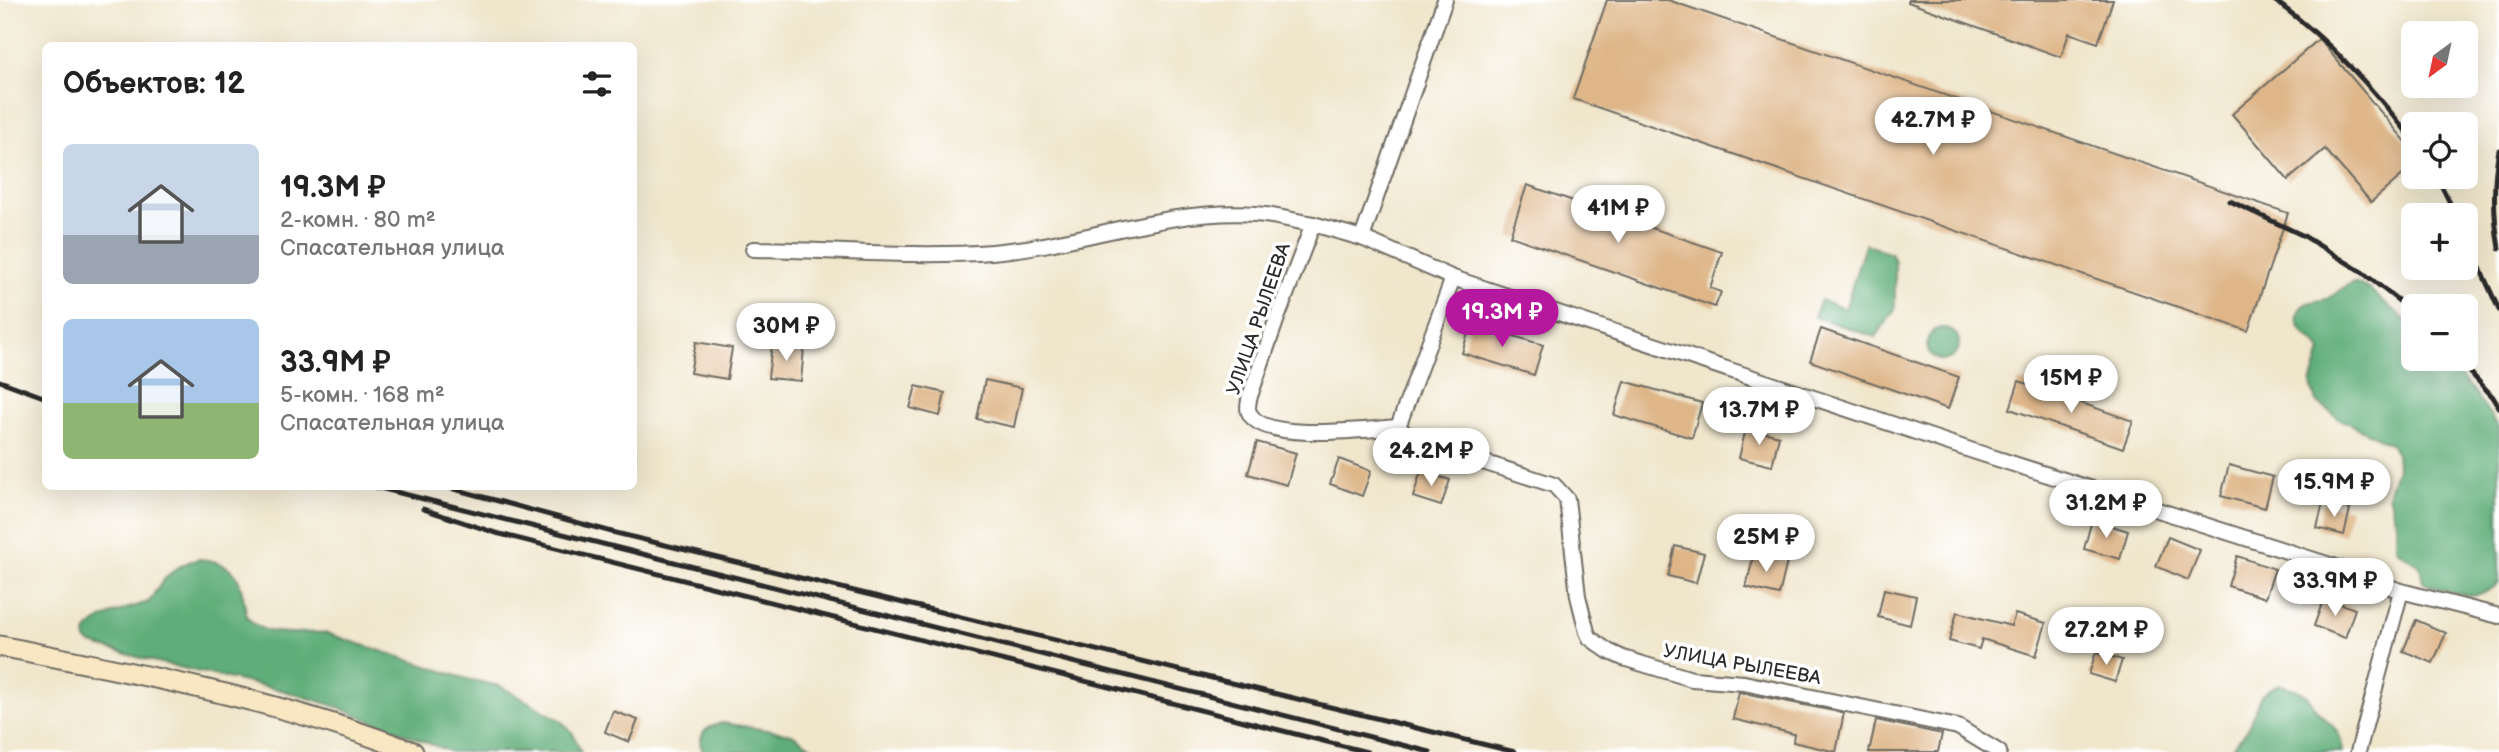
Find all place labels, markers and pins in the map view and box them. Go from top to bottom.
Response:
pin: 42.7M ₽ [1868,97,1998,157]
pin: 41M ₽ [1569,186,1667,245]
pin: 19.3M ₽ [1437,290,1567,349]
pin: 30M ₽ [737,304,835,363]
pin: 15M ₽ [2022,356,2120,415]
pin: 13.7M ₽ [1694,388,1824,447]
pin: 24.2M ₽ [1366,428,1496,488]
pin: 15.9M ₽ [2269,460,2399,519]
pin: 31.2M ₽ [2041,480,2171,540]
pin: 25M ₽ [1717,514,1815,574]
pin: 33.9M ₽ [2270,558,2400,618]
pin: 27.2M ₽ [2041,608,2171,667]

